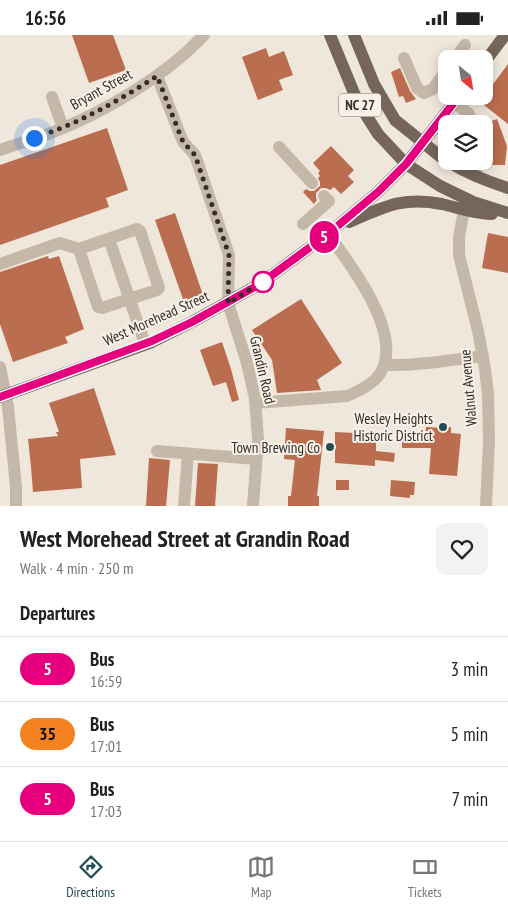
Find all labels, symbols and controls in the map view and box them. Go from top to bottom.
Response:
text: 16:56 [25,6,66,30]
north arrow [438,50,492,105]
map controls [438,50,493,170]
street label: Bryant Street [67,64,135,114]
road number: NC 27 [339,93,381,117]
button: layers [438,115,493,170]
your location [22,126,47,151]
line badge: 5 [308,221,340,253]
text: 5 [320,225,328,248]
unlabelled marker [252,271,274,293]
street label: West Morehead Street [100,286,212,350]
street label: Grandin Road [246,334,280,406]
street label: Walnut Avenue [455,349,481,427]
place label: Wesley Heights Historic District [353,409,433,445]
marker: Wesley Heights Historic District [437,421,449,433]
place label: Town Brewing Co [231,438,320,457]
marker: Town Brewing Co [324,441,336,453]
text: West Morehead Street at Grandin Road [20,523,350,554]
button: heart [436,523,488,575]
text: Walk · 4 min · 250 m [20,558,133,578]
text: Departures [20,601,95,625]
text: Bus [90,647,114,671]
text: 5 [43,657,52,680]
text: 3 min [451,657,488,681]
text: 16:59 [90,671,122,691]
text: Bus [90,712,114,736]
text: 35 [39,722,56,745]
text: 5 min [451,722,488,746]
text: 17:01 [90,736,122,756]
text: Bus [90,777,114,801]
text: 5 [43,787,52,810]
text: 7 min [451,787,488,811]
text: 17:03 [90,801,122,821]
tab: Directions [66,853,115,901]
tab: Map [247,853,275,901]
tab: Tickets [408,853,442,901]

